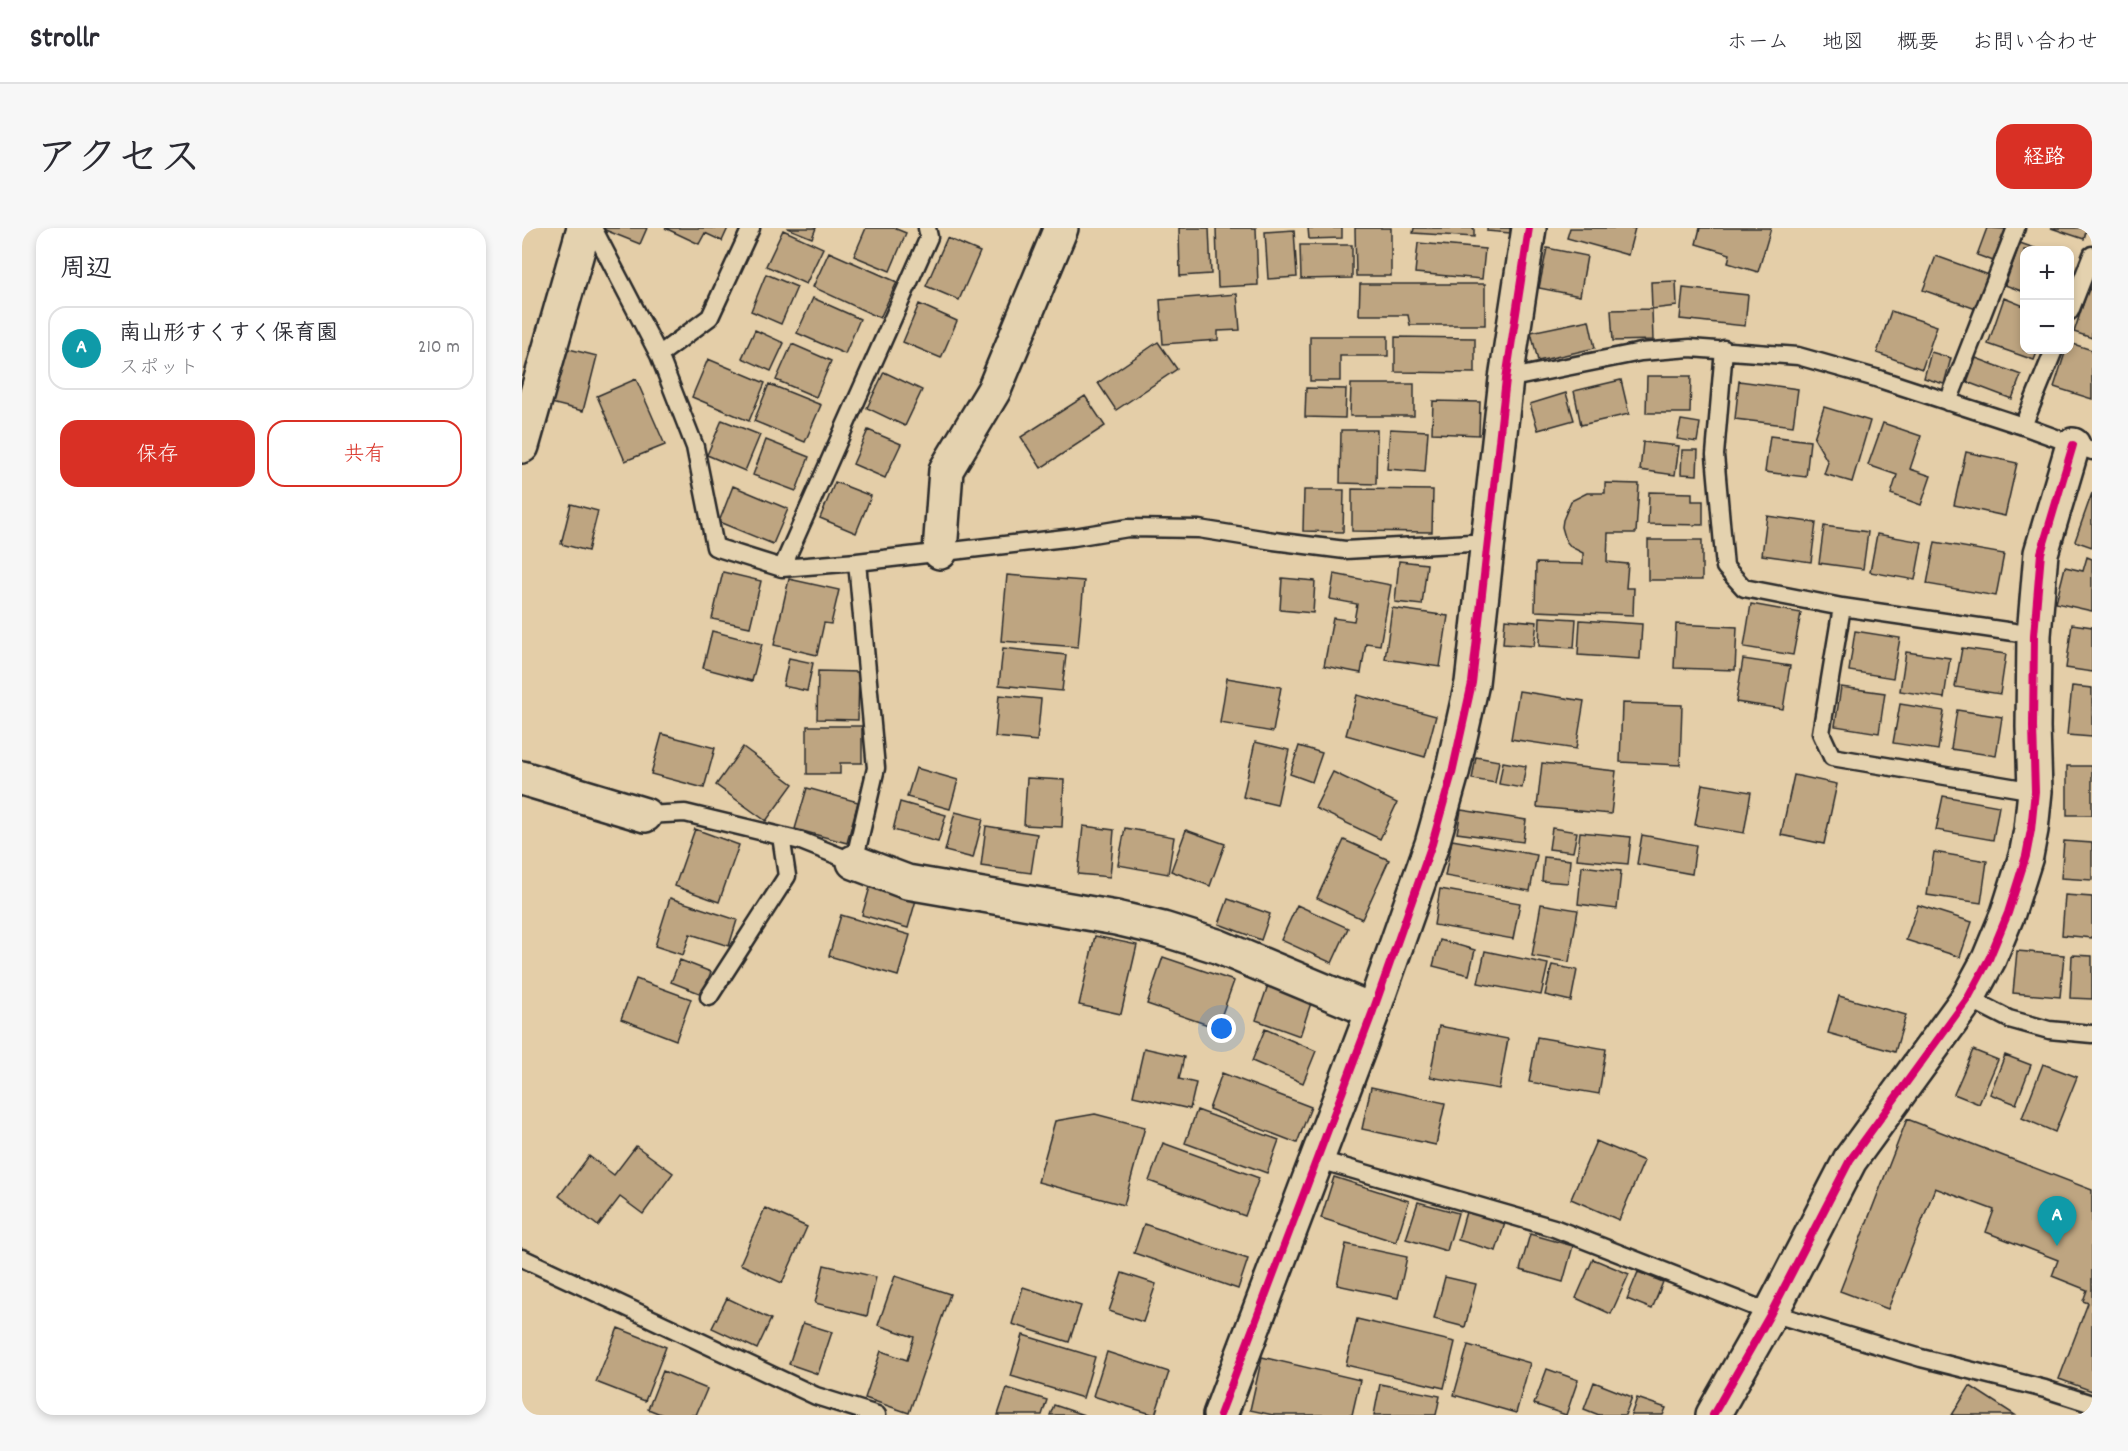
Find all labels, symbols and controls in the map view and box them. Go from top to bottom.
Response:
text: Strollr [30,21,99,61]
text: ホーム [1727,29,1789,59]
text: 地図 [1822,29,1864,59]
text: 概要 [1897,29,1939,59]
text: お問い合わせ [1972,29,2098,59]
button: 経路 [1996,124,2092,189]
text: アクセス [36,132,201,192]
map controls [2020,246,2074,354]
button: + [2020,246,2074,300]
text: 周辺 [60,252,112,289]
button: − [2020,300,2074,354]
text: 南山形すくすく保育園 [119,319,338,350]
text: A [76,334,87,362]
text: 210 m [418,334,460,362]
text: スポット [119,355,199,383]
button: 保存 [60,420,255,487]
button: 共有 [267,420,462,487]
your location [1207,1014,1236,1043]
pin: A [2038,1196,2077,1246]

